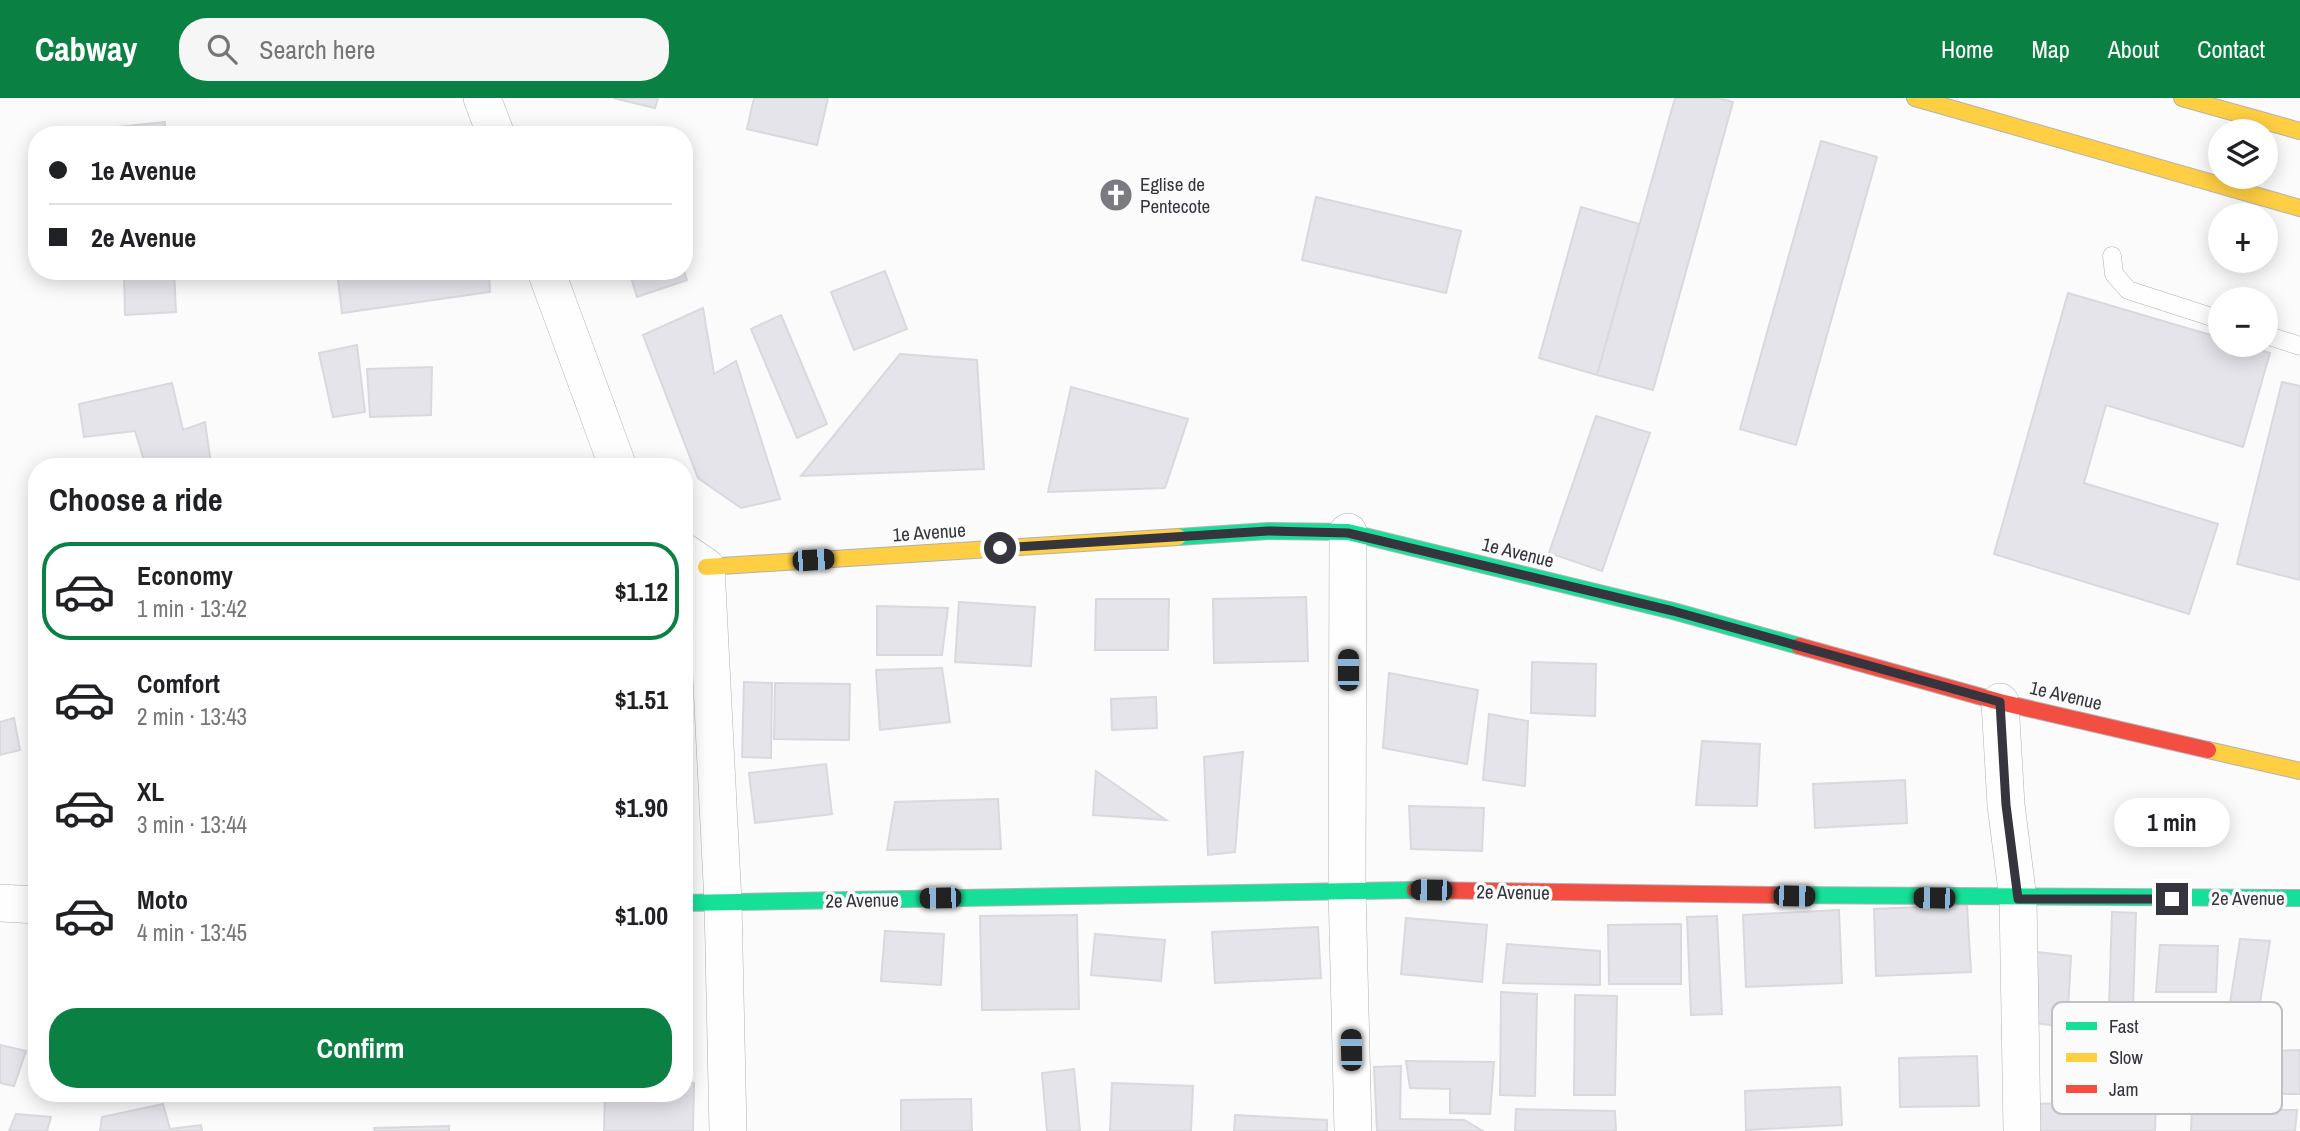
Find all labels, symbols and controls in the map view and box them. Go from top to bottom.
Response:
search box [179,18,669,81]
text: Cabway [35,27,137,71]
icon: search [203,30,241,68]
text: Search here [259,32,375,67]
text: Home [1941,33,1993,65]
text: Map [2031,33,2070,65]
text: About [2108,33,2159,65]
text: Contact [2197,33,2265,65]
map controls [2208,119,2278,357]
button: layers [2208,119,2278,189]
text: 1e Avenue [91,153,196,188]
place label: Eglise de Pentecote [1140,171,1210,219]
church icon: Eglise de Pentecote [1097,176,1135,214]
button: + [2208,203,2278,273]
text: 2e Avenue [91,220,196,255]
button: − [2208,287,2278,357]
text: Choose a ride [49,478,223,521]
street label: 1e Avenue [891,516,967,548]
street label: 1e Avenue [1479,531,1557,573]
route start [984,532,1016,564]
car [792,548,835,572]
text: Economy [137,558,233,593]
icon: car [53,560,116,623]
text: $1.12 [615,574,668,609]
text: 1 min · 13:42 [137,593,247,624]
car [1338,649,1359,691]
text: Comfort [137,666,220,701]
icon: car [53,668,116,731]
street label: 1e Avenue [2027,674,2105,716]
text: $1.51 [615,682,668,717]
text: 2 min · 13:43 [137,701,247,732]
text: XL [137,774,164,809]
icon: car [53,776,116,839]
text: $1.90 [615,790,668,825]
callout: 1 min [2114,798,2230,846]
text: 1 min [2147,807,2197,838]
text: 3 min · 13:44 [137,809,247,840]
street label: 2e Avenue [1476,878,1550,906]
car [1410,879,1453,901]
text: Moto [137,882,188,917]
route end [2156,883,2188,915]
icon: car [53,884,116,947]
car [1773,885,1816,907]
street label: 2e Avenue [2211,885,2285,911]
street label: 2e Avenue [825,886,899,914]
car [919,887,962,909]
car [1913,887,1956,909]
text: $1.00 [615,898,668,933]
text: 4 min · 13:45 [137,917,247,948]
legend [2052,1002,2282,1114]
button: Confirm [49,1008,672,1088]
text: Fast [2109,1013,2139,1039]
car [1341,1029,1362,1071]
text: Slow [2109,1044,2144,1070]
text: Jam [2109,1076,2138,1102]

